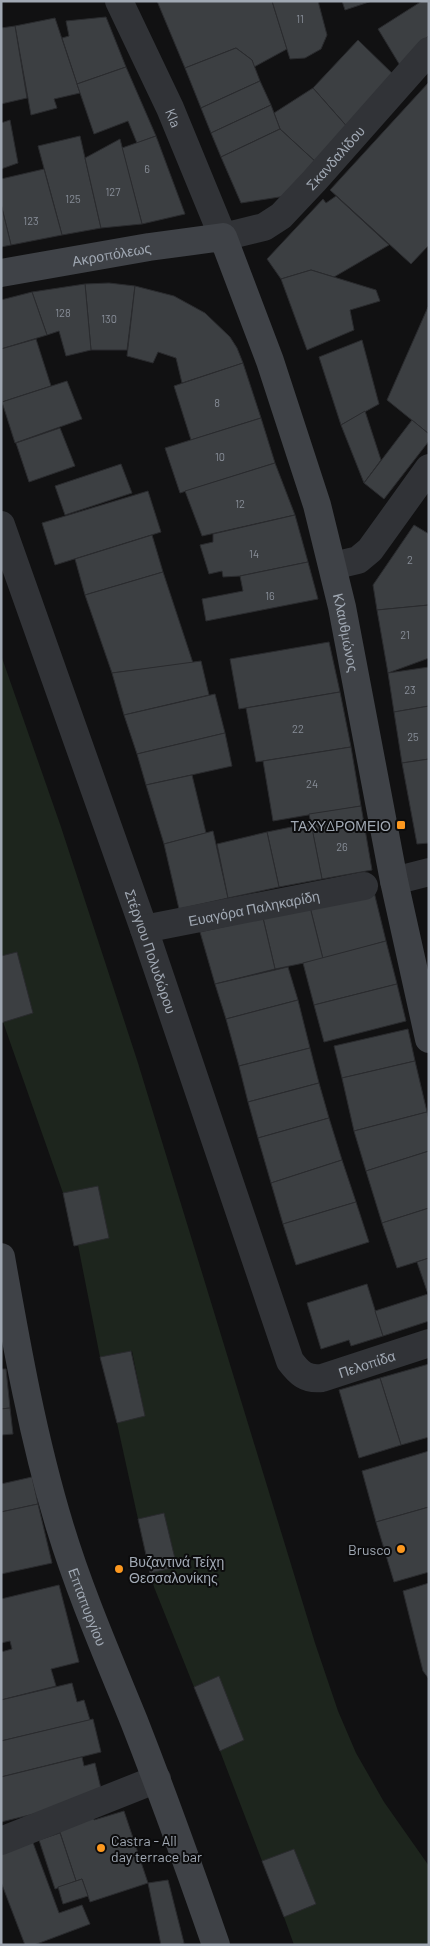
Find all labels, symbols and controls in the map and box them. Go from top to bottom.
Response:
house number: 11 [296,12,304,25]
street label: Kla [163,106,185,130]
street label: Σκανδαλίδου [302,122,368,193]
house number: 6 [144,162,150,175]
house number: 127 [106,185,120,198]
house number: 125 [65,192,81,205]
house number: 123 [23,214,39,227]
street label: Ακροπόλεως [71,238,152,269]
house number: 128 [55,306,71,319]
house number: 130 [101,312,117,325]
house number: 8 [214,396,220,409]
house number: 10 [215,450,225,463]
house number: 12 [235,497,245,510]
house number: 14 [249,547,259,560]
house number: 2 [407,553,413,566]
house number: 16 [265,589,275,602]
street label: Κλαυθμώνος [330,591,363,674]
house number: 21 [400,628,410,641]
house number: 23 [404,683,416,696]
house number: 22 [292,722,304,735]
house number: 25 [407,730,419,743]
house number: 24 [306,777,318,790]
place label: ΤΑΧΥΔΡΟΜΕΙΟ [291,817,391,834]
marker: ΤΑΧΥΔΡΟΜΕΙΟ [395,819,407,831]
house number: 26 [336,840,348,853]
street label: Ευαγόρα Παληκαρίδη [187,886,321,929]
street label: Στέργιου Πολυδώρου [122,887,180,1016]
street label: Πελοπίδα [336,1346,397,1381]
place label: Brusco [348,1541,391,1558]
marker: Brusco [395,1543,407,1555]
place label: Βυζαντινά Τείχη Θεσσαλονίκης [129,1553,224,1586]
marker: Βυζαντινά Τείχη Θεσσαλονίκης [113,1563,125,1575]
street label: Επταπυργίου [66,1565,111,1648]
place label: Castra - All day terrace bar [111,1832,202,1865]
marker: Castra - All day terrace bar [95,1842,107,1854]

